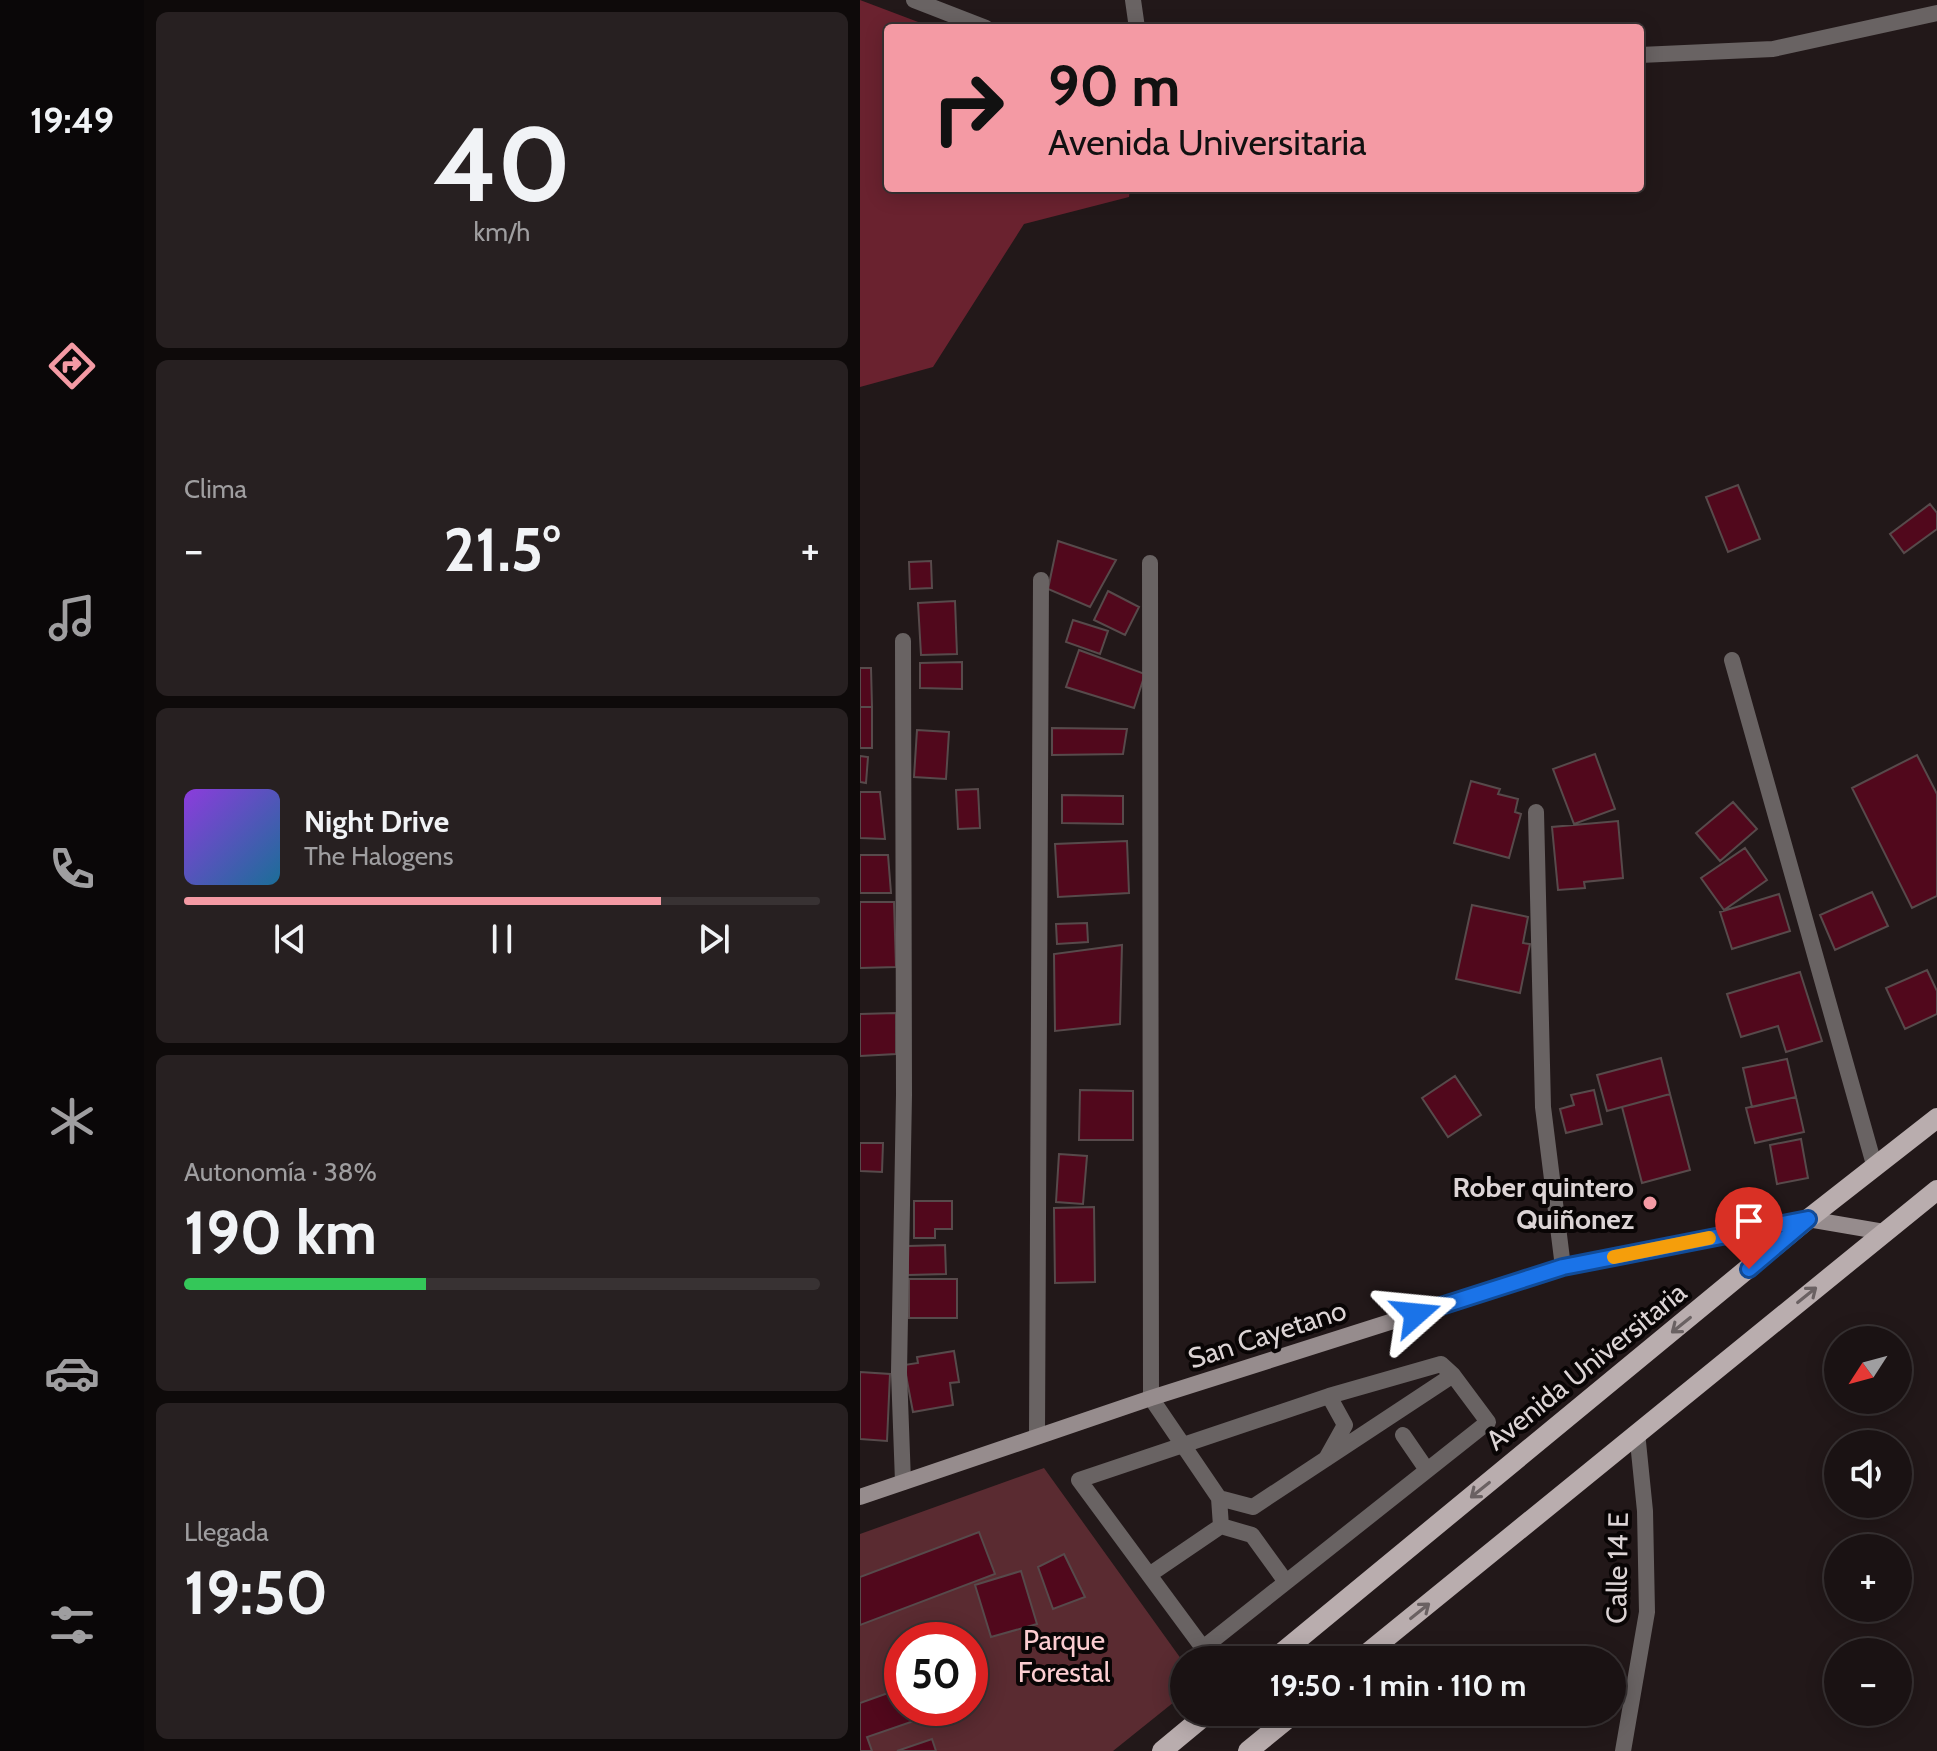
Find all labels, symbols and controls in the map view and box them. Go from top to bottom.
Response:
text: 90 m [1048,52,1180,120]
icon: right [916,56,1020,160]
text: 19:49 [30,98,114,142]
text: 40 [433,101,571,227]
text: Avenida Universitaria [1048,120,1367,164]
text: km/h [474,216,530,248]
icon: directions [44,338,100,394]
text: Clima [184,473,247,505]
text: 21.5° [444,513,560,586]
text: − [184,523,203,576]
text: + [801,523,820,576]
icon: music [44,590,100,646]
text: Night Drive [304,803,449,840]
text: The Halogens [304,840,453,872]
icon: phone [44,841,100,897]
icon: previous [268,917,312,961]
icon: pause [480,917,524,961]
icon: next [692,917,736,961]
icon: climate [44,1093,100,1149]
text: Autonomía · 38% [184,1156,377,1188]
place label: Rober quintero Quiñonez [1453,1170,1634,1236]
pin [1715,1187,1783,1269]
marker: Rober quintero Quiñonez [1641,1194,1659,1212]
text: 190 km [184,1196,377,1269]
icon: arrive [1727,1199,1771,1243]
position arrow [1374,1272,1458,1356]
street label: Avenida Universitaria [1479,1274,1693,1457]
one-way arrow [1796,1286,1816,1304]
street label: San Cayetano [1184,1292,1350,1376]
one-way arrow [1671,1316,1691,1334]
north arrow [1824,1326,1912,1414]
map controls [1824,1326,1912,1726]
icon: car [44,1345,100,1401]
button: sound [1824,1430,1912,1518]
one-way arrow [1470,1481,1490,1499]
street label: Calle 14 E [1599,1512,1635,1624]
text: Llegada [184,1516,269,1548]
button: + [1824,1534,1912,1622]
text: 19:50 [184,1556,328,1629]
icon: filters [44,1597,100,1653]
one-way arrow [1409,1602,1430,1620]
speed limit sign: 50 [884,1622,988,1726]
park label: Parque Forestal [1018,1623,1111,1689]
button: − [1824,1638,1912,1726]
text: 19:50 · 1 min · 110 m [1270,1667,1526,1704]

